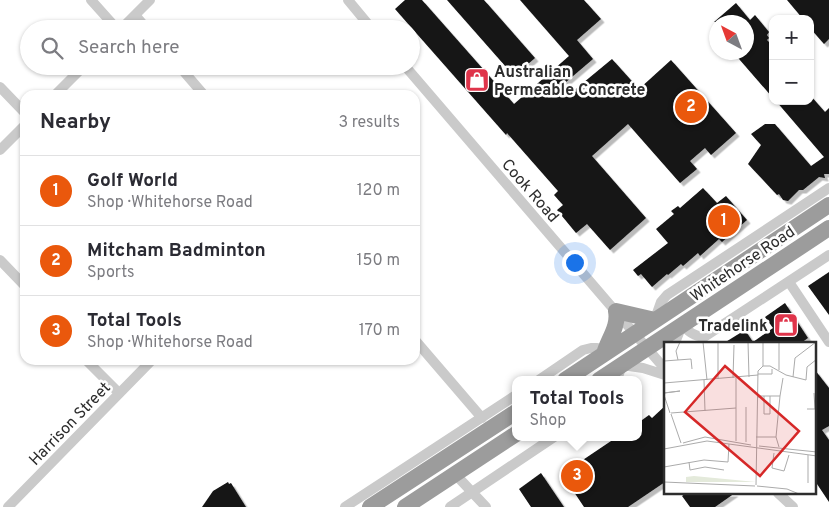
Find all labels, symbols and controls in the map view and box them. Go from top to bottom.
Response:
north arrow [709,15,754,60]
map controls [769,15,814,105]
button: + [769,15,814,60]
search box [20,20,420,75]
icon: search [38,34,66,62]
text: Search here [78,36,180,60]
button: − [769,60,814,105]
place label: Australian Permeable Concrete [494,63,646,101]
shop icon: Australian Permeable Concrete [464,67,490,93]
pin: 2 [675,88,707,126]
text: Nearby [40,109,111,136]
text: 3 results [338,113,400,133]
street label: Cook Road [496,155,563,227]
text: Golf World [87,169,178,193]
text: 1 [53,181,59,201]
text: 120 m [357,181,400,201]
text: Shop · Whitehorse Road [87,193,253,213]
pin: 1 [708,202,740,240]
street label: Whitehorse Road [687,222,799,307]
text: Mitcham Badminton [87,239,266,263]
your location [562,250,588,276]
text: 2 [51,251,61,271]
text: 150 m [357,251,400,271]
text: Sports [87,263,135,283]
text: Total Tools [87,309,182,333]
shop icon: Tradelink [773,312,799,338]
place label: Tradelink [698,317,768,337]
text: 3 [51,321,61,341]
text: 170 m [359,321,400,341]
text: Shop · Whitehorse Road [87,333,253,353]
inset map [664,342,816,494]
popup [512,376,642,441]
street label: Harrison Street [25,378,115,470]
text: Total Tools [530,387,624,411]
text: Shop [530,411,566,431]
pin: 3 [561,457,593,495]

